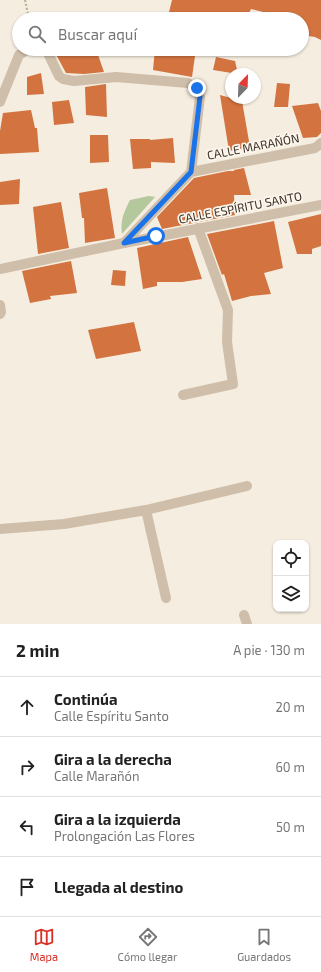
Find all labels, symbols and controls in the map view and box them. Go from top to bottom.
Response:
search box [12,12,309,56]
icon: search [26,23,48,45]
text: Buscar aquí [58,25,137,43]
north arrow [225,68,261,104]
route end [188,79,206,97]
street label: CALLE MARAÑÓN [206,130,300,162]
street label: CALLE ESPÍRITU SANTO [177,188,303,226]
route start [147,227,165,245]
map controls [273,540,309,612]
button: locate [273,540,309,576]
button: layers [273,576,309,612]
text: 2 min [16,640,59,660]
text: A pie · 130 m [233,642,305,658]
text: Continúa [54,690,117,708]
icon: ahead [16,696,38,718]
text: 20 m [276,699,305,715]
text: Calle Espíritu Santo [54,708,169,724]
text: Gira a la derecha [54,750,172,768]
icon: right [16,756,38,778]
text: 60 m [275,759,305,775]
text: Calle Marañón [54,768,140,784]
text: Gira a la izquierda [54,810,181,828]
icon: left [16,816,38,838]
text: 50 m [276,819,305,835]
text: Prolongación Las Flores [54,828,195,844]
icon: arrive [16,876,38,898]
text: Llegada al destino [54,878,183,896]
tab: Mapa [30,926,58,963]
tab: Cómo llegar [118,926,177,963]
tab: Guardados [237,926,291,963]

